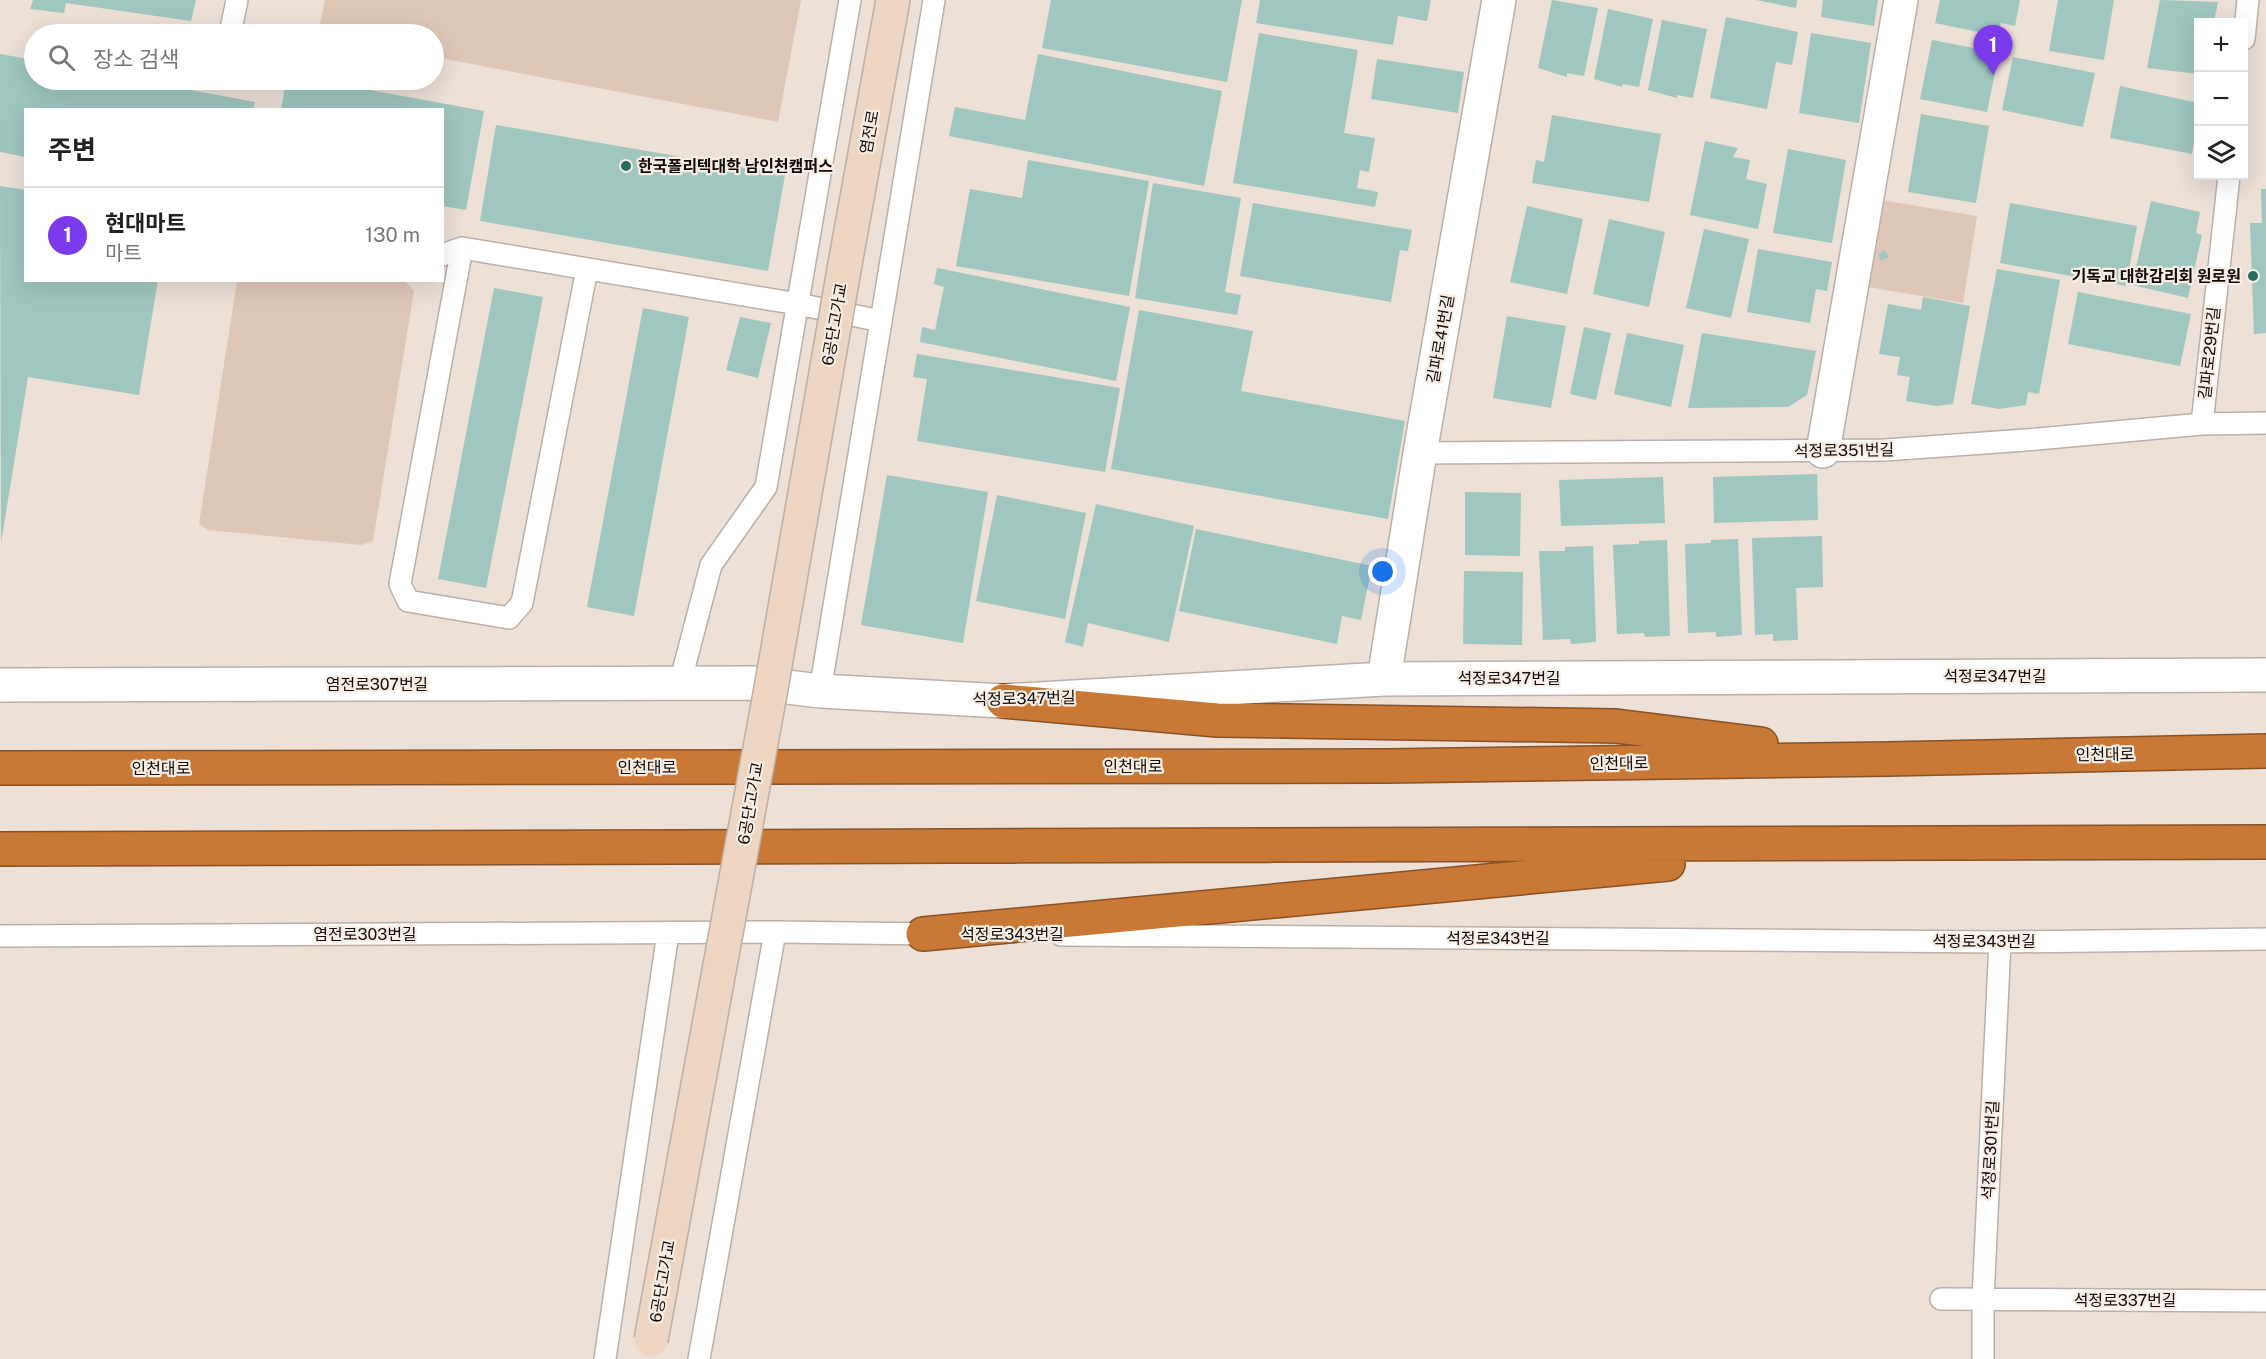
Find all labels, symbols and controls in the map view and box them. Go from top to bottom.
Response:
map controls [2194,18,2248,180]
button: + [2194,18,2248,72]
search box [24,24,444,90]
pin: 1 [1974,26,2012,75]
icon: search [45,41,78,74]
text: 장소 검색 [93,46,179,72]
button: − [2194,72,2248,126]
street label: 염전로 [856,108,883,155]
button: layers [2194,126,2248,180]
text: 주변 [48,134,96,165]
place label: 한국폴리텍대학 남인천캠퍼스 [638,157,833,176]
marker: 한국폴리텍대학 남인천캠퍼스 [619,159,633,173]
text: 현대마트 [105,210,186,236]
text: 1 [63,223,72,247]
text: 130 m [365,223,420,247]
text: 마트 [105,241,142,265]
place label: 기독교 대한감리회 원로원 [2072,267,2241,286]
marker: 기독교 대한감리회 원로원 [2246,269,2260,283]
street label: 6공단고가교 [818,281,851,367]
street label: 길파로41번길 [1423,293,1458,385]
street label: 길파로29번길 [2195,306,2224,400]
street label: 석정로351번길 [1794,440,1894,461]
your location [1368,557,1397,586]
street label: 석정로347번길 [1943,667,2047,686]
street label: 석정로347번길 [1457,669,1561,688]
street label: 염전로307번길 [326,675,428,694]
street label: 석정로347번길 [972,688,1076,709]
street label: 인천대로 [2075,744,2135,765]
street label: 인천대로 [1589,753,1649,774]
street label: 인천대로 [1104,757,1163,776]
street label: 인천대로 [618,758,677,777]
street label: 인천대로 [132,759,191,778]
street label: 6공단고가교 [734,760,767,846]
street label: 염전로303번길 [313,925,417,944]
street label: 석정로343번길 [960,925,1064,944]
street label: 석정로343번길 [1446,929,1550,948]
street label: 석정로343번길 [1932,932,2036,951]
street label: 석정로301번길 [1978,1100,2003,1200]
street label: 6공단고가교 [646,1238,679,1324]
street label: 석정로337번길 [2074,1291,2176,1310]

